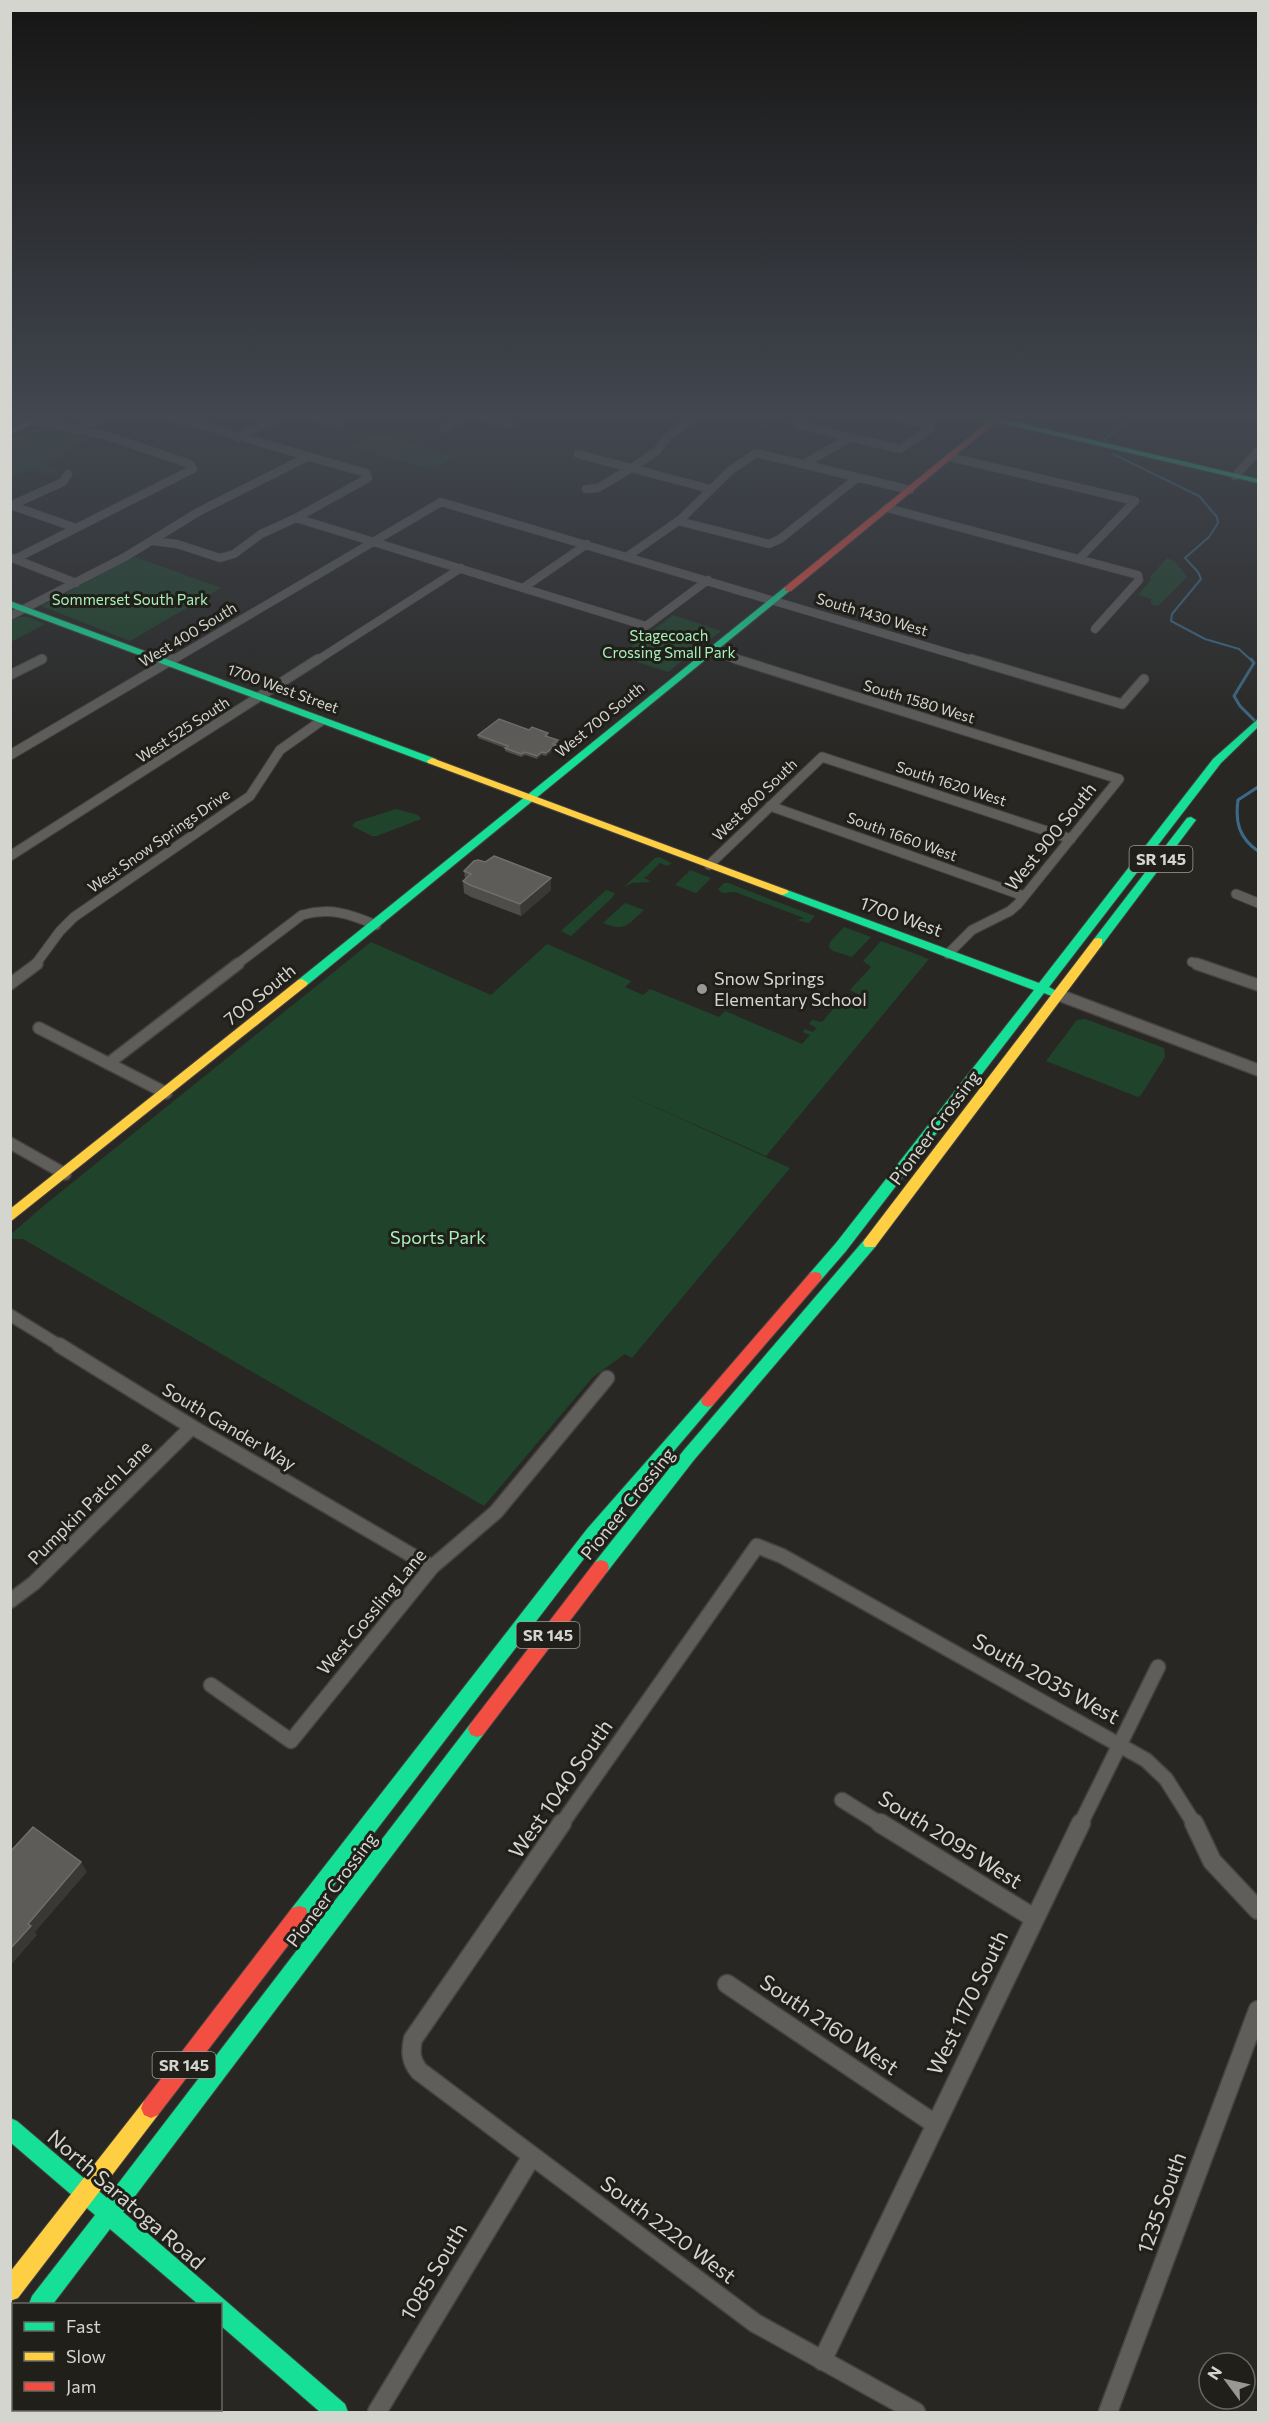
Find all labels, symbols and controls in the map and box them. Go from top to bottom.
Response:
street label: South 1430 West [814,589,930,640]
park label: Sommerset South Park [52,590,208,608]
street label: West 400 South [136,598,239,670]
park label: Stagecoach Crossing Small Park [602,626,736,661]
street label: 1700 West Street [225,660,341,717]
street label: South 1580 West [861,676,977,727]
street label: West 700 South [551,678,647,761]
street label: West 525 South [133,692,232,766]
street label: West 800 South [708,754,800,844]
street label: South 1620 West [894,757,1009,809]
street label: West 900 South [1000,778,1100,895]
street label: West Snow Springs Drive [84,784,233,896]
street label: South 1660 West [845,808,960,864]
road number: SR 145 [1130,846,1192,872]
street label: 1700 West [857,891,946,941]
street label: 700 South [219,959,299,1030]
place label: Snow Springs Elementary School [714,967,867,1010]
marker: Snow Springs Elementary School [695,982,709,996]
street label: Pioneer Crossing [884,1066,984,1189]
park label: Sports Park [390,1226,486,1248]
street label: South Gander Way [159,1378,300,1475]
street label: Pumpkin Patch Lane [23,1436,156,1569]
street label: Pioneer Crossing [575,1443,679,1564]
street label: West Gossling Lane [312,1544,430,1679]
road number: SR 145 [516,1622,580,1648]
street label: South 2035 West [969,1627,1124,1728]
street label: West 1040 South [503,1714,617,1862]
street label: South 2095 West [874,1785,1027,1893]
street label: Pioneer Crossing [281,1828,381,1951]
street label: West 1170 South [921,1926,1012,2078]
street label: South 2160 West [756,1968,904,2079]
road number: SR 145 [152,2052,216,2078]
street label: North Saratoga Road [43,2124,211,2274]
street label: 1235 South [1131,2148,1190,2257]
street label: South 2220 West [596,2170,742,2288]
street label: 1085 South [394,2218,471,2324]
legend [12,2303,222,2411]
text: Fast [66,2315,101,2337]
text: Slow [66,2345,106,2367]
north arrow [1197,2351,1257,2411]
text: N [1203,2362,1225,2383]
text: Jam [66,2375,96,2397]

